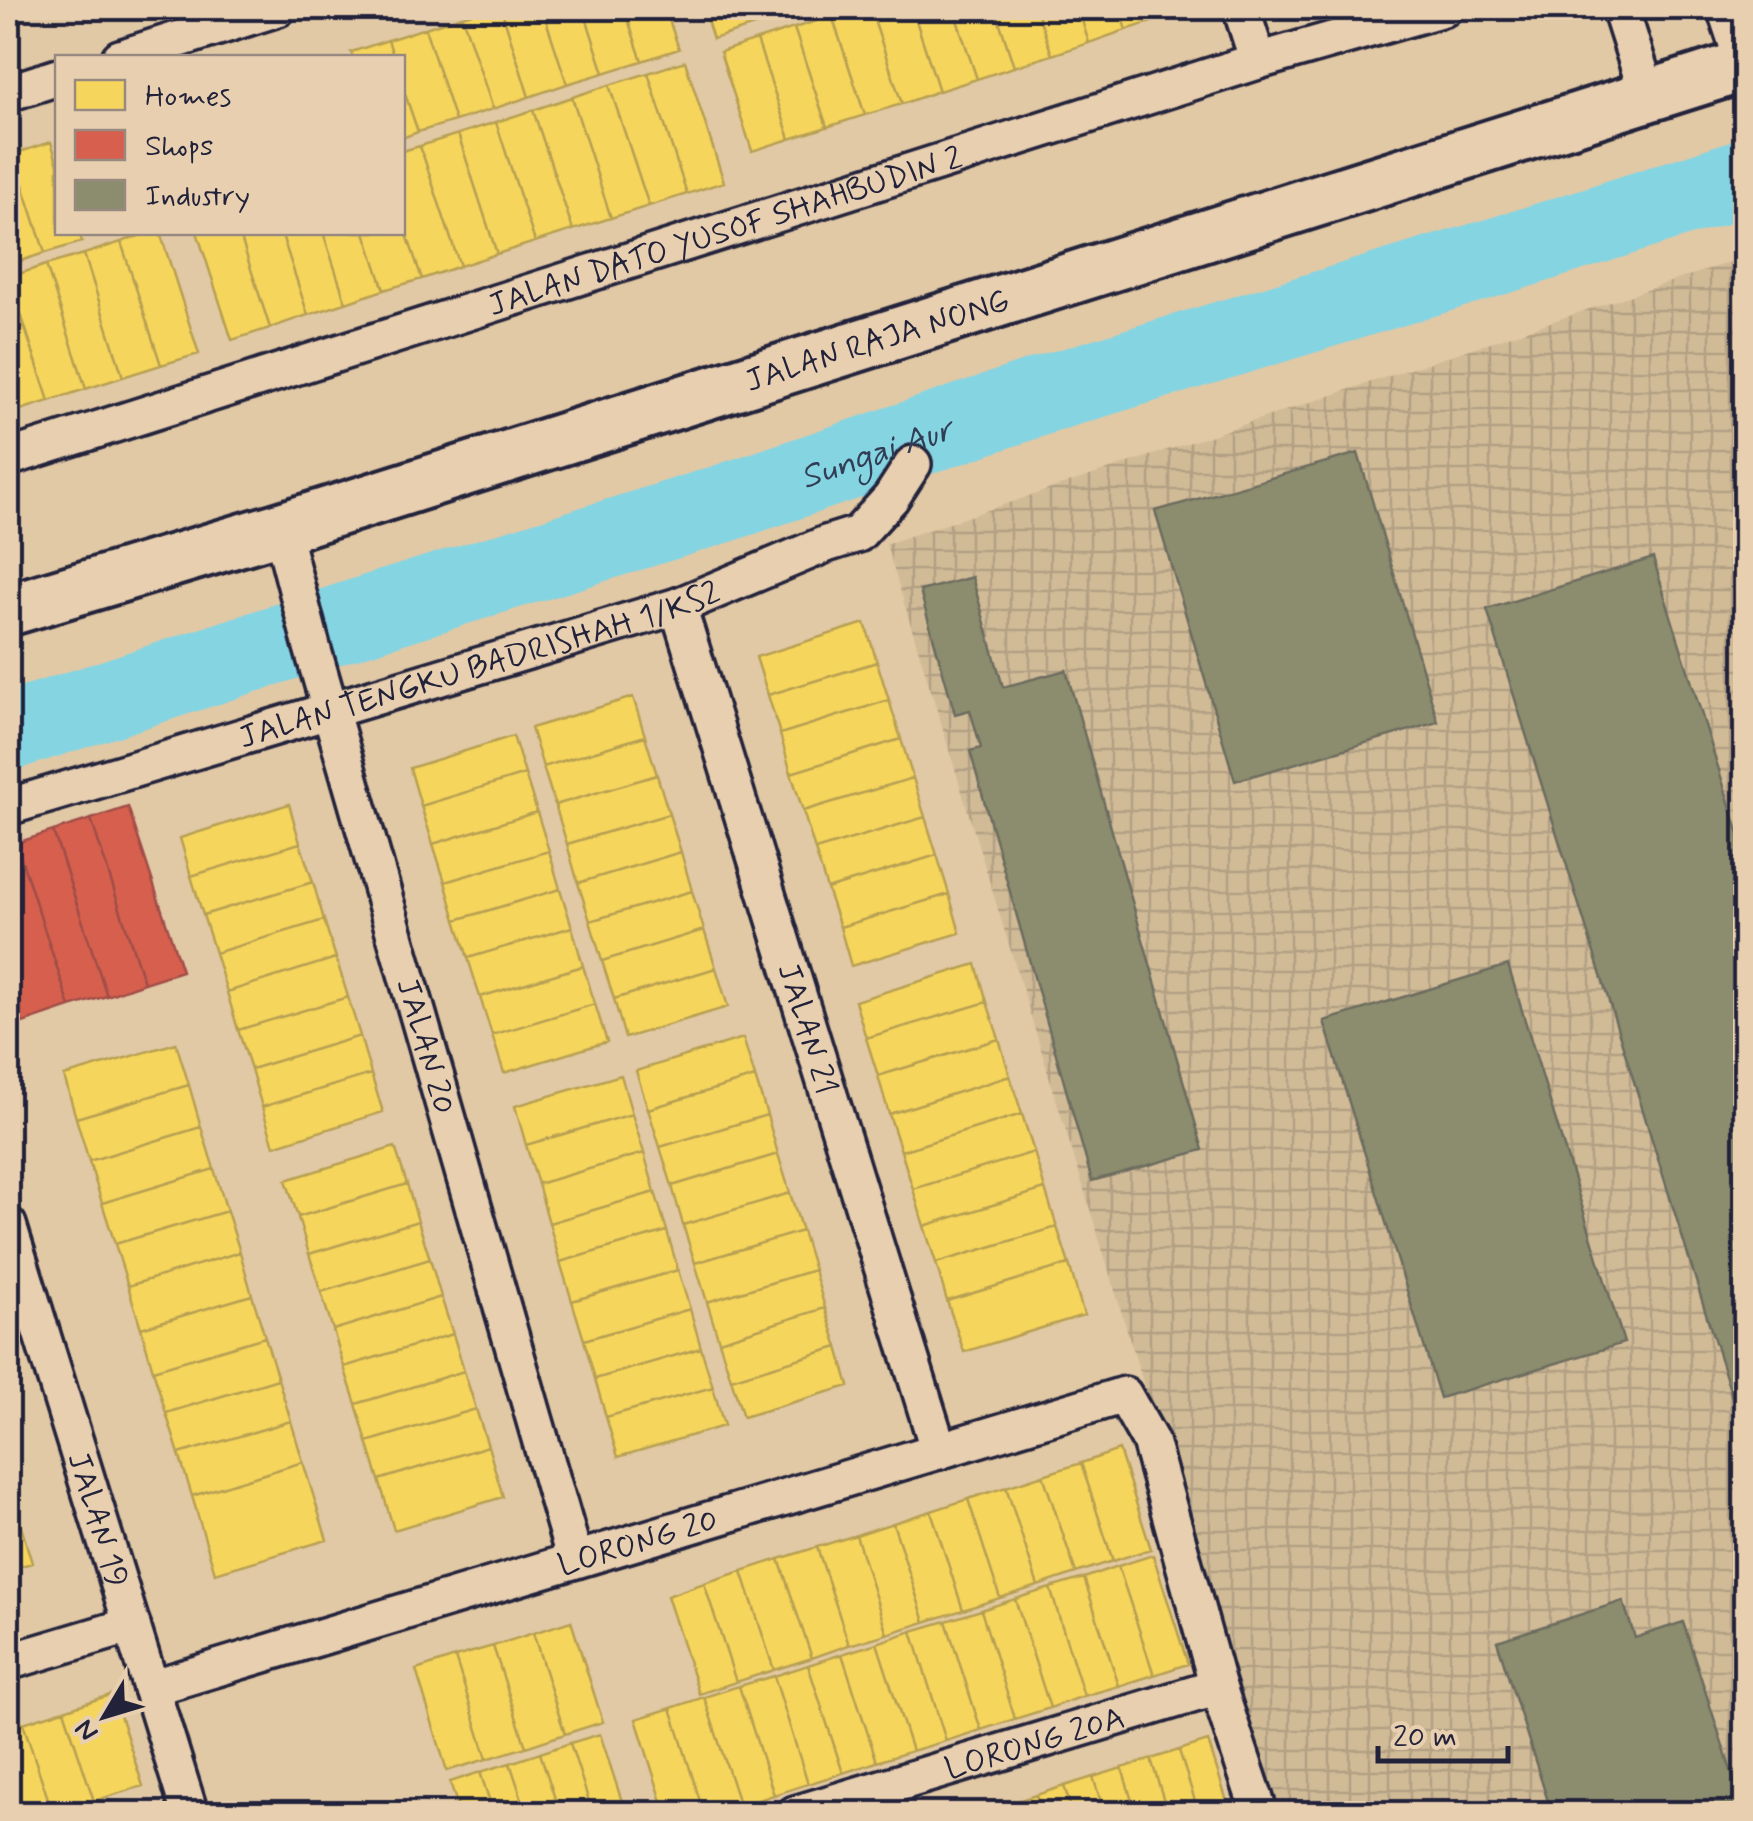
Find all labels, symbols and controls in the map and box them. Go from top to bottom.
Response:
legend [55,55,405,235]
text: Homes [145,77,231,116]
text: Shops [145,127,213,166]
street label: JALAN DATO YUSOF SHAHBUDIN 2 [483,137,968,327]
text: Industry [145,177,250,216]
street label: JALAN RAJA NONG [740,280,1015,403]
water label: Sungai Aur [794,406,962,501]
street label: JALAN TENGKU BADRISHAH 1/KS2 [234,572,726,760]
street label: JALAN 21 [767,958,847,1100]
street label: JALAN 20 [385,973,464,1119]
street label: JALAN 19 [56,1447,138,1593]
street label: LORONG 20 [553,1500,723,1587]
north arrow [55,1666,155,1766]
street label: LORONG 20A [940,1697,1130,1791]
scale bar [1378,1701,1508,1763]
text: N [67,1711,108,1749]
text: 20 m [1393,1718,1457,1757]

